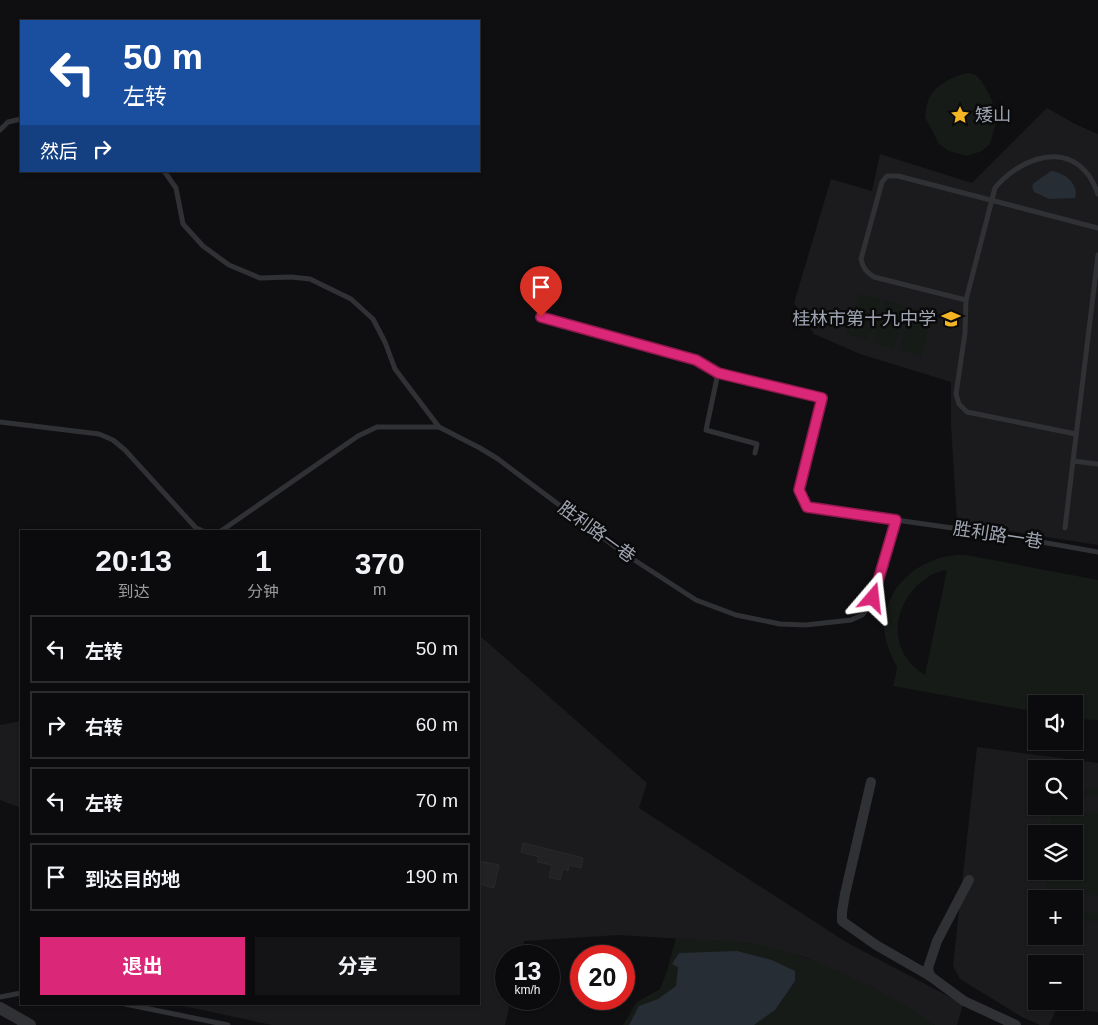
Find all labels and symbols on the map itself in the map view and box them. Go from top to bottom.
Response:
place icon: 矮山 [949,104,971,126]
place label: 矮山 [975,105,1011,125]
pin [520,266,562,317]
school or university icon: 桂林市第十九中学 [940,308,962,330]
place label: 桂林市第十九中学 [792,309,936,329]
street label: 胜利路一巷 [555,497,639,567]
street label: 胜利路一巷 [952,518,1044,552]
position arrow [846,571,898,623]
speed limit sign: 20 [570,945,635,1010]

